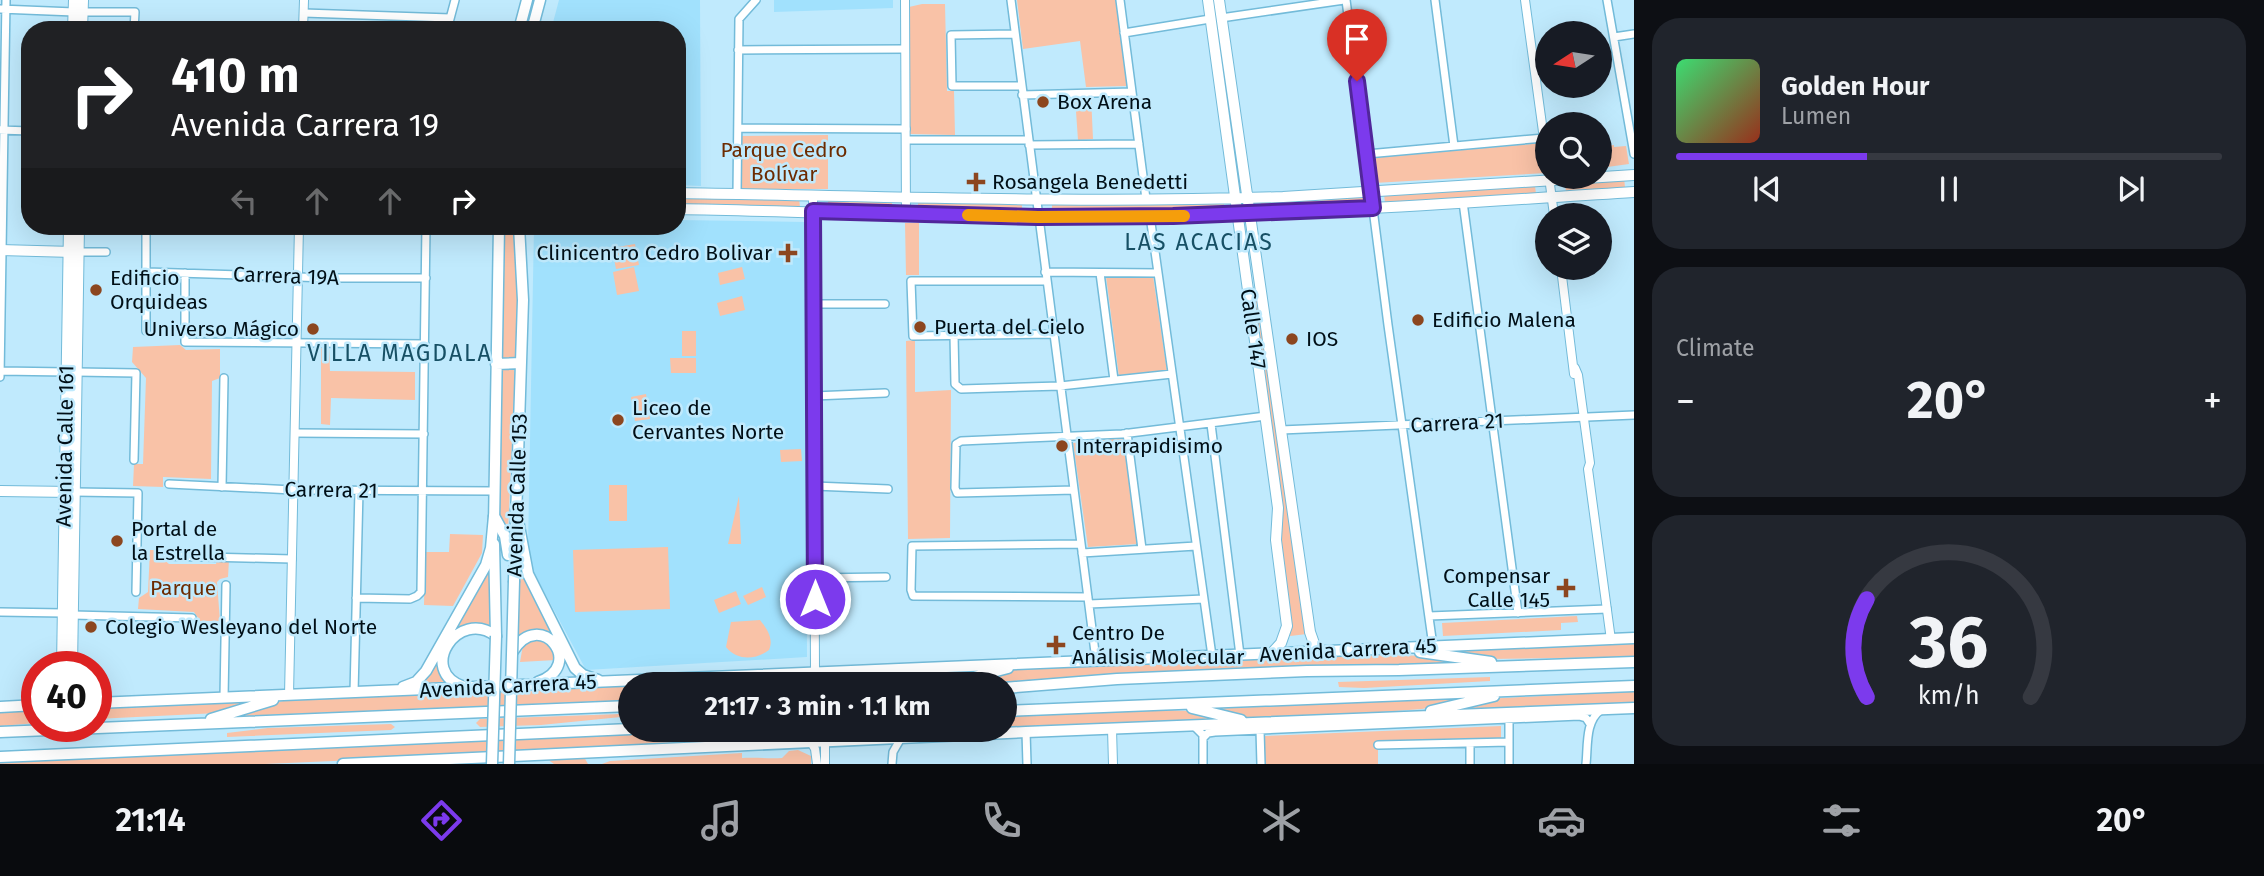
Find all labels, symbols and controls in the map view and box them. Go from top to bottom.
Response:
pin [1327,9,1387,81]
icon: arrive [1338,20,1376,58]
north arrow [1535,21,1612,98]
map controls [1535,21,1612,280]
text: 410 m [171,46,300,105]
icon: right [56,49,147,140]
text: Golden Hour [1781,71,1929,102]
place label: Box Arena [1057,89,1152,115]
marker: Box Arena [1035,94,1051,110]
text: Lumen [1781,102,1851,130]
text: Avenida Carrera 19 [171,106,439,144]
button: search [1535,112,1612,189]
park label: Parque Cedro Bolívar [721,137,847,187]
place label: Rosangela Benedetti [992,169,1188,195]
icon: previous [1748,170,1786,208]
icon: pause [1930,170,1968,208]
icon: next [2112,170,2150,208]
marker: Rosangela Benedetti [966,172,986,192]
icon: left [225,182,263,220]
icon: ahead [298,182,336,220]
icon: ahead [371,182,409,220]
icon: right [444,182,482,220]
button: layers [1535,203,1612,280]
district label: LAS ACACIAS [1124,228,1274,256]
place label: Clinicentro Cedro Bolivar [537,240,772,266]
marker: Clinicentro Cedro Bolivar [778,243,798,263]
street label: Carrera 19A [232,261,340,291]
place label: Edificio Orquideas [110,265,208,315]
marker: Edificio Orquideas [88,282,104,298]
street label: Calle 147 [1234,287,1272,371]
place label: Edificio Malena [1432,307,1576,333]
marker: Edificio Malena [1410,312,1426,328]
place label: Puerta del Cielo [934,314,1085,340]
place label: Universo Mágico [143,316,299,342]
marker: Puerta del Cielo [912,319,928,335]
marker: Universo Mágico [305,321,321,337]
place label: IOS [1306,326,1338,352]
marker: IOS [1284,331,1300,347]
text: Climate [1676,334,1755,362]
district label: VILLA MAGDALA [307,339,493,367]
street label: Avenida Calle 161 [51,365,79,527]
text: 20° [1907,369,1991,432]
text: − [1676,378,1695,424]
text: + [2203,378,2222,424]
place label: Liceo de Cervantes Norte [632,395,784,445]
street label: Carrera 21 [1410,408,1504,438]
marker: Liceo de Cervantes Norte [610,412,626,428]
street label: Avenida Calle 153 [501,413,533,577]
place label: Interrapidisimo [1076,433,1223,459]
marker: Interrapidisimo [1054,438,1070,454]
street label: Carrera 21 [284,476,378,504]
place label: Portal de la Estrella [131,516,225,566]
marker: Portal de la Estrella [109,533,125,549]
position arrow [778,562,852,636]
place label: Compensar Calle 145 [1443,563,1550,613]
park label: Parque [150,575,216,601]
marker: Compensar Calle 145 [1556,578,1576,598]
text: 36 [1909,599,1988,686]
place label: Colegio Wesleyano del Norte [105,614,377,640]
marker: Colegio Wesleyano del Norte [83,619,99,635]
place label: Centro De Análisis Molecular [1072,620,1244,670]
street label: Avenida Carrera 45 [1259,632,1437,668]
marker: Centro De Análisis Molecular [1046,635,1066,655]
speed limit sign: 40 [21,651,112,742]
street label: Avenida Carrera 45 [419,668,597,704]
text: km/h [1918,680,1980,710]
text: 21:17 · 3 min · 1.1 km [705,691,930,722]
icon: directions [417,796,466,845]
icon: music [697,796,746,845]
icon: phone [977,796,1026,845]
icon: climate [1257,796,1306,845]
icon: car [1537,796,1586,845]
icon: filters [1817,796,1866,845]
text: 21:14 [115,801,186,839]
text: 20° [2096,801,2148,839]

